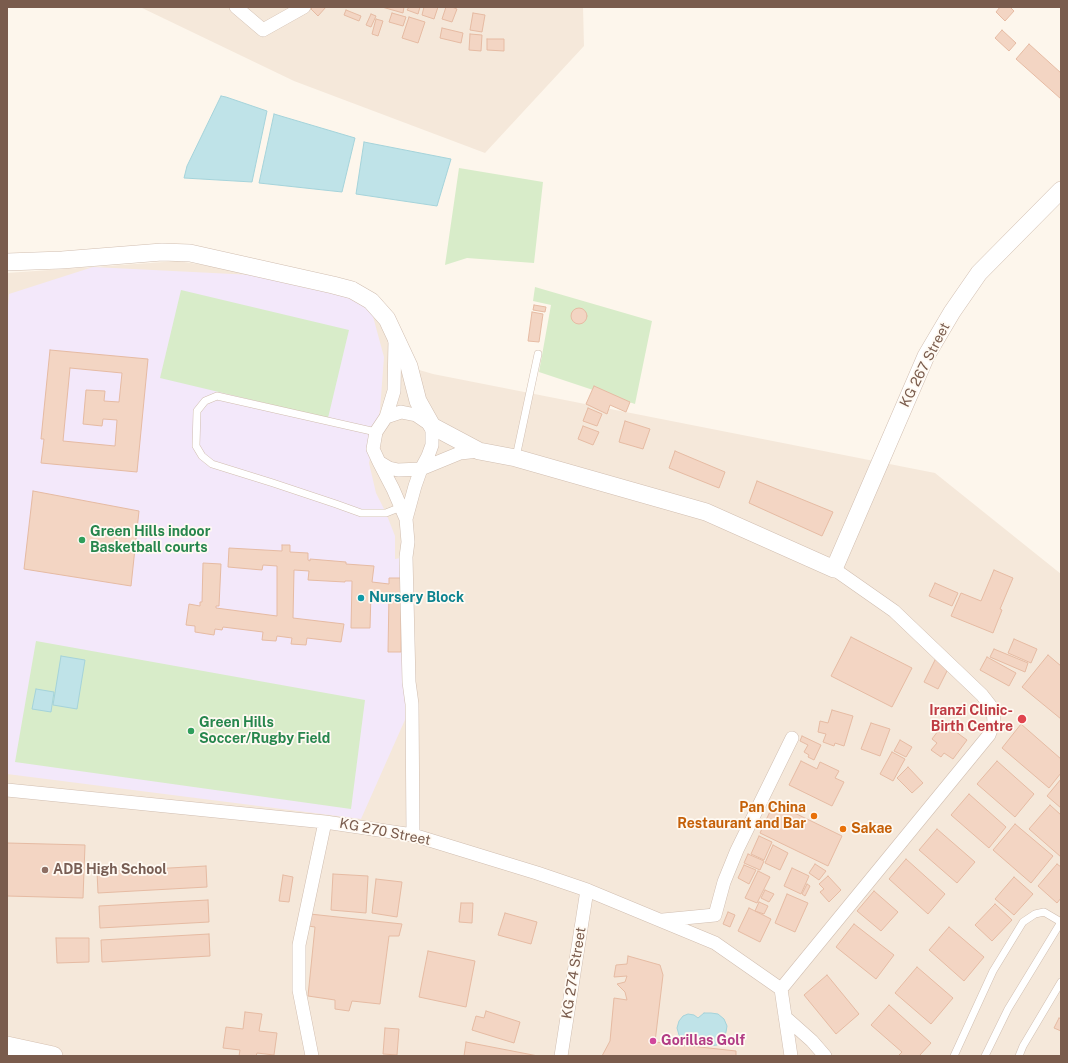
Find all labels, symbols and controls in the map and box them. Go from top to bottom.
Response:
street label: KG 267 Street [896,320,954,410]
place label: Green Hills indoor Basketball courts [90,524,210,556]
marker: Green Hills indoor Basketball courts [77,535,87,545]
place label: Nursery Block [369,590,464,606]
marker: Nursery Block [356,593,366,603]
place label: Iranzi Clinic- Birth Centre [929,703,1013,736]
marker: Iranzi Clinic- Birth Centre [1016,713,1028,725]
place label: Green Hills Soccer/Rugby Field [199,715,330,748]
marker: Green Hills Soccer/Rugby Field [186,726,196,736]
place label: Pan China Restaurant and Bar [677,800,806,832]
marker: Pan China Restaurant and Bar [809,811,819,821]
street label: KG 270 Street [338,815,432,849]
place label: Sakae [851,821,892,837]
marker: Sakae [838,824,848,834]
place label: ADB High School [53,862,167,878]
marker: ADB High School [40,865,50,875]
street label: KG 274 Street [558,926,590,1020]
place label: Gorillas Golf [661,1033,745,1049]
marker: Gorillas Golf [648,1036,658,1046]

